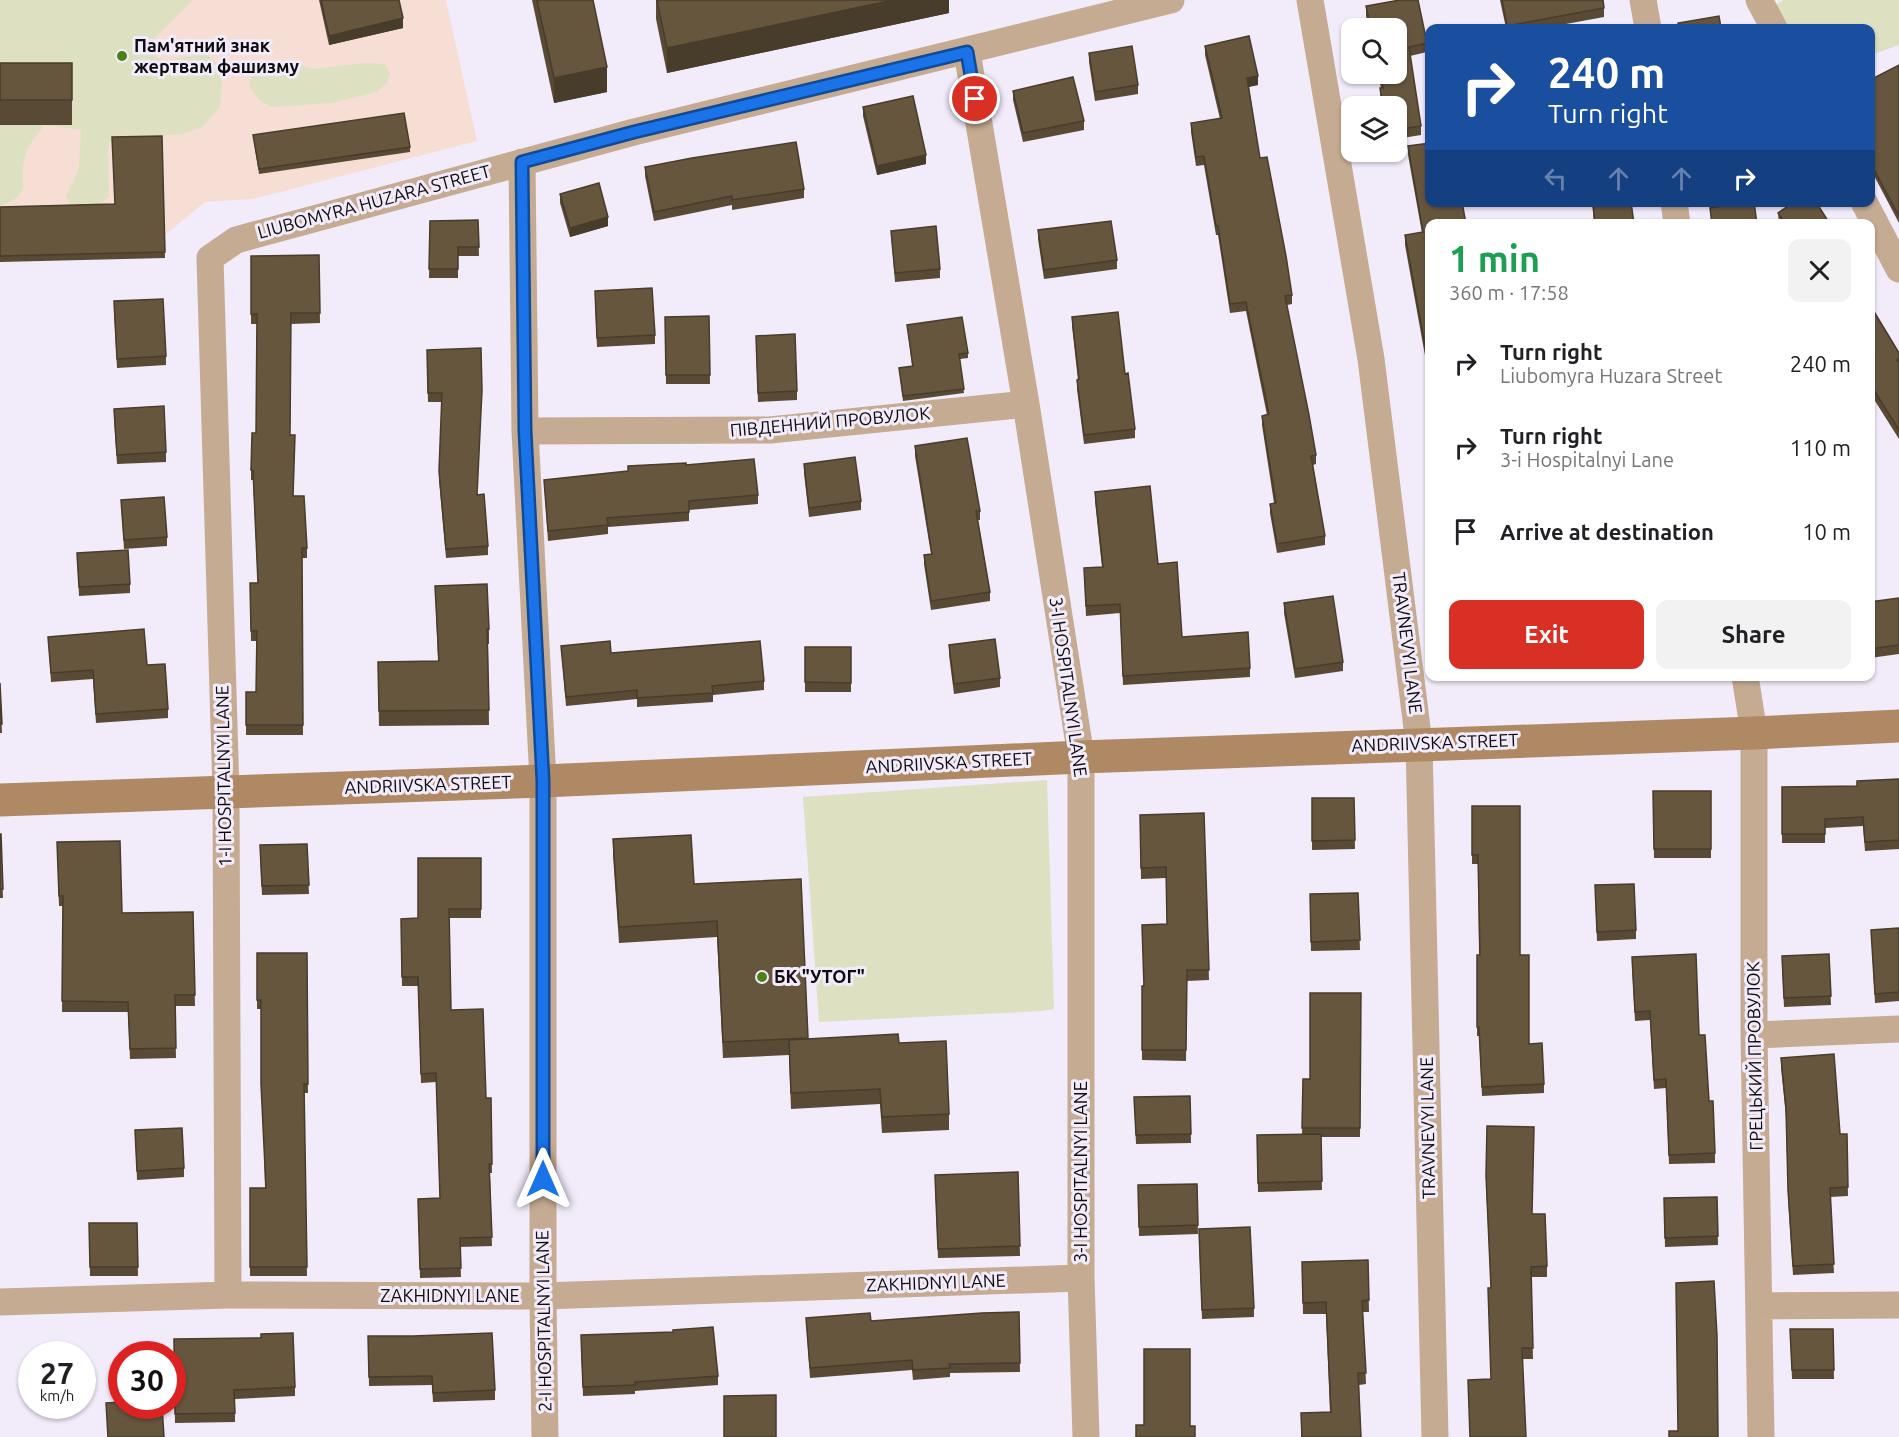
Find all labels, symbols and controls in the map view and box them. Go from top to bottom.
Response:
map controls [1341,18,1407,162]
button: search [1341,18,1407,84]
place label: Пам'ятний знак жертвам фашизму [134,35,300,76]
icon: right [1449,48,1527,126]
marker: Пам'ятний знак жертвам фашизму [115,49,129,63]
text: 240 m [1548,49,1665,96]
pin [949,73,1000,124]
icon: arrive [958,82,991,115]
button: layers [1341,96,1407,162]
text: Turn right [1548,98,1668,128]
street label: LIUBOMYRA HUZARA STREET [255,160,493,242]
icon: left [1539,162,1572,195]
icon: ahead [1602,162,1635,195]
icon: ahead [1665,162,1698,195]
icon: right [1728,162,1761,195]
text: 1 min [1449,238,1540,279]
button: close [1788,239,1851,302]
text: 360 m · 17:58 [1449,281,1569,304]
text: Turn right [1500,339,1602,364]
icon: right [1449,347,1482,380]
text: 240 m [1790,351,1851,376]
text: Liubomyra Huzara Street [1500,364,1722,387]
street label: ПІВДЕННИЙ ПРОВУЛОК [729,402,931,440]
text: Turn right [1500,423,1602,448]
icon: right [1449,431,1482,464]
text: 110 m [1790,435,1851,460]
text: 3-i Hospitalnyi Lane [1500,448,1674,471]
icon: arrive [1449,515,1482,548]
text: Arrive at destination [1500,519,1714,544]
text: 10 m [1802,519,1851,544]
street label: TRAVNEVYI LANE [1389,571,1427,715]
street label: 3-I HOSPITALNYI LANE [1046,596,1092,778]
button: Exit [1449,600,1644,669]
button: Share [1656,600,1851,669]
street label: 1-I HOSPITALNYI LANE [211,685,235,867]
street label: ANDRIIVSKA STREET [1351,729,1519,755]
street label: ANDRIIVSKA STREET [865,748,1033,776]
street label: ANDRIIVSKA STREET [344,771,512,797]
street label: ГРЕЦЬКИЙ ПРОВУЛОК [1742,961,1766,1151]
place label: БК "УТОГ" [774,966,865,986]
marker: БК "УТОГ" [755,970,769,984]
street label: TRAVNEVYI LANE [1416,1057,1438,1199]
street label: 3-I HOSPITALNYI LANE [1070,1081,1090,1263]
position arrow [511,1147,575,1211]
street label: 2-I HOSPITALNYI LANE [531,1230,555,1412]
street label: ZAKHIDNYI LANE [866,1270,1006,1294]
street label: ZAKHIDNYI LANE [380,1285,520,1305]
speed limit sign: 30 [108,1341,186,1419]
text: 27 [40,1356,74,1390]
text: km/h [40,1387,74,1404]

